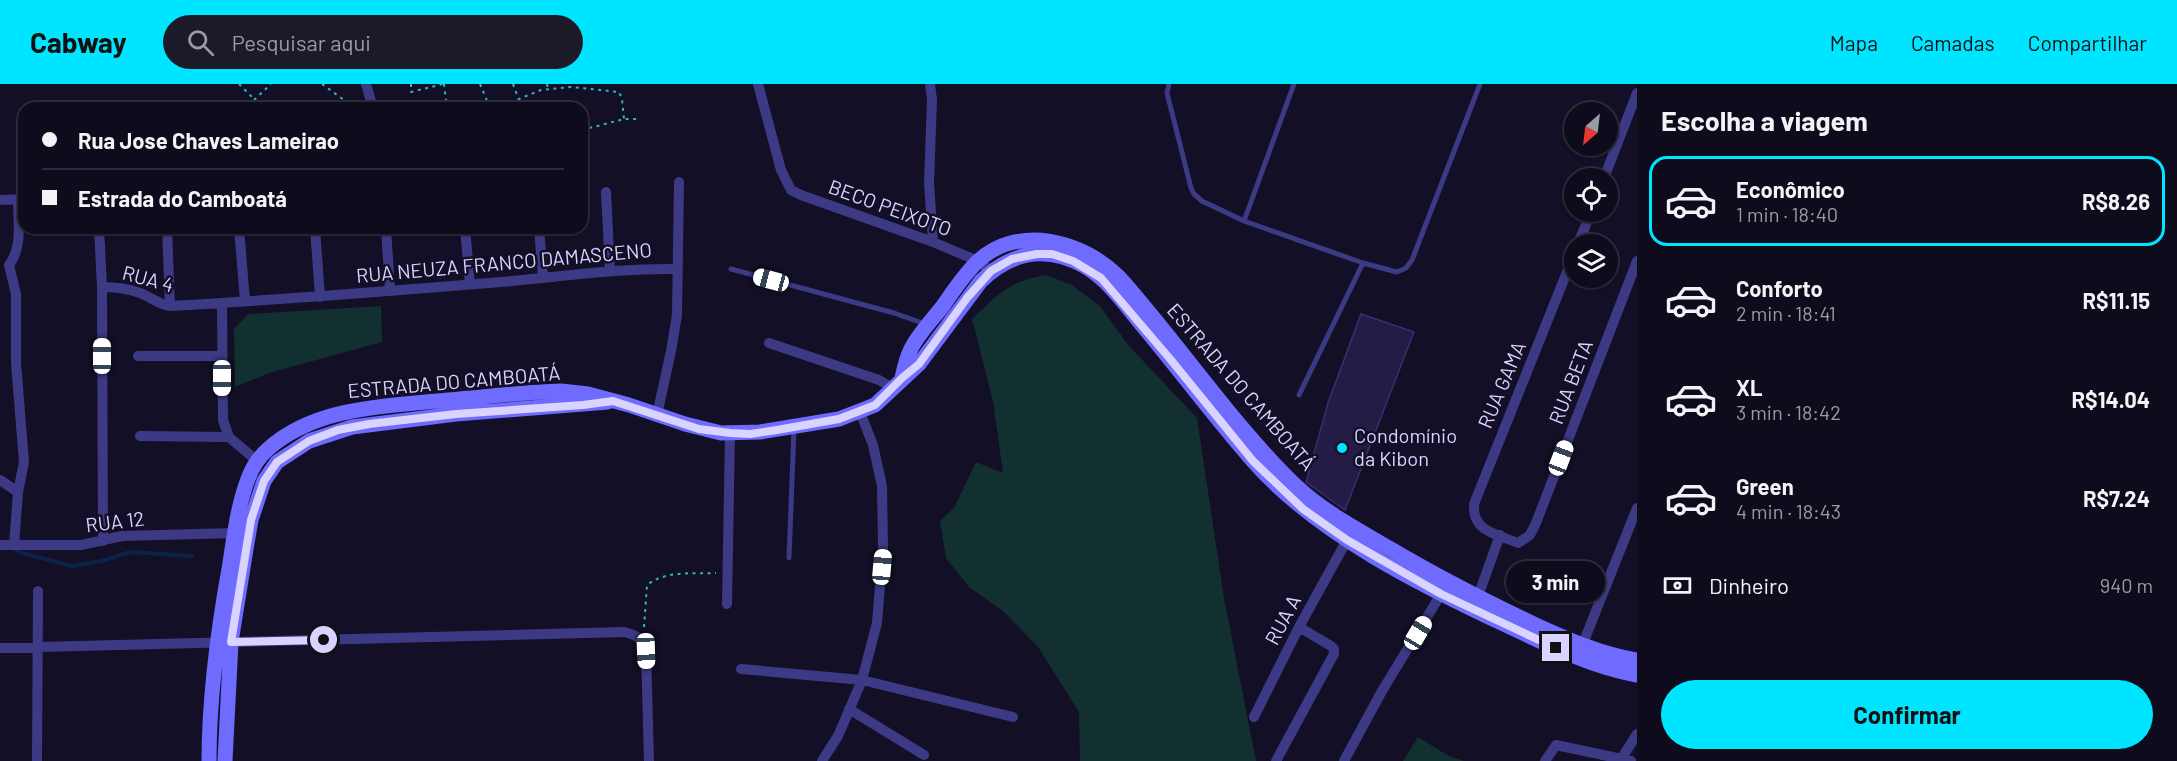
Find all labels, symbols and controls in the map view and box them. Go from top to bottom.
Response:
search box [163,15,583,69]
text: Cabway [30,25,127,59]
icon: search [184,26,217,59]
text: Pesquisar aqui [232,29,371,55]
text: Mapa [1830,30,1878,55]
text: Camadas [1911,30,1995,55]
text: Compartilhar [2028,30,2147,55]
north arrow [1564,102,1618,156]
map controls [1564,102,1618,288]
text: Escolha a viagem [1661,104,1868,136]
text: Rua Jose Chaves Lameirao [78,127,339,153]
button: locate [1564,168,1618,222]
street label: BECO PEIXOTO [826,174,955,240]
icon: car [1664,174,1718,228]
text: Econômico [1736,176,1845,202]
text: Estrada do Camboatá [78,185,287,211]
text: R$8.26 [2082,188,2150,214]
text: 1 min · 18:40 [1736,202,1838,226]
button: layers [1564,234,1618,288]
street label: RUA NEUZA FRANCO DAMASCENO [355,237,653,287]
street label: RUA 4 [120,260,177,296]
car [751,267,791,293]
icon: car [1664,273,1718,327]
text: Conforto [1736,275,1823,301]
text: R$11.15 [2083,287,2150,313]
street label: ESTRADA DO CAMBOATÁ [1163,298,1321,475]
text: 2 min · 18:41 [1736,301,1836,325]
street label: RUA BETA [1543,336,1597,427]
car [93,338,111,374]
street label: RUA GAMA [1472,338,1530,432]
car [213,360,231,396]
street label: ESTRADA DO CAMBOATÁ [347,360,561,402]
icon: car [1664,372,1718,426]
text: XL [1736,374,1762,400]
text: R$14.04 [2072,386,2150,412]
text: 3 min · 18:42 [1736,400,1841,424]
place label: Condomínio da Kibon [1354,423,1457,470]
car [1546,438,1576,478]
marker: Condomínio da Kibon [1335,441,1349,455]
icon: car [1664,471,1718,525]
text: Green [1736,473,1794,499]
text: R$7.24 [2083,485,2150,511]
text: 4 min · 18:43 [1736,499,1841,523]
street label: RUA 12 [84,506,146,537]
car [871,548,893,586]
callout: 3 min [1506,561,1606,603]
icon: cash [1661,569,1694,602]
text: 3 min [1532,570,1579,594]
text: Dinheiro [1709,572,1789,598]
text: 940 m [2100,573,2153,597]
street label: RUA A [1259,590,1305,649]
car [1401,613,1435,653]
route start [310,626,337,653]
car [636,633,656,669]
route end [1542,634,1569,661]
button: Confirmar [1661,680,2153,749]

